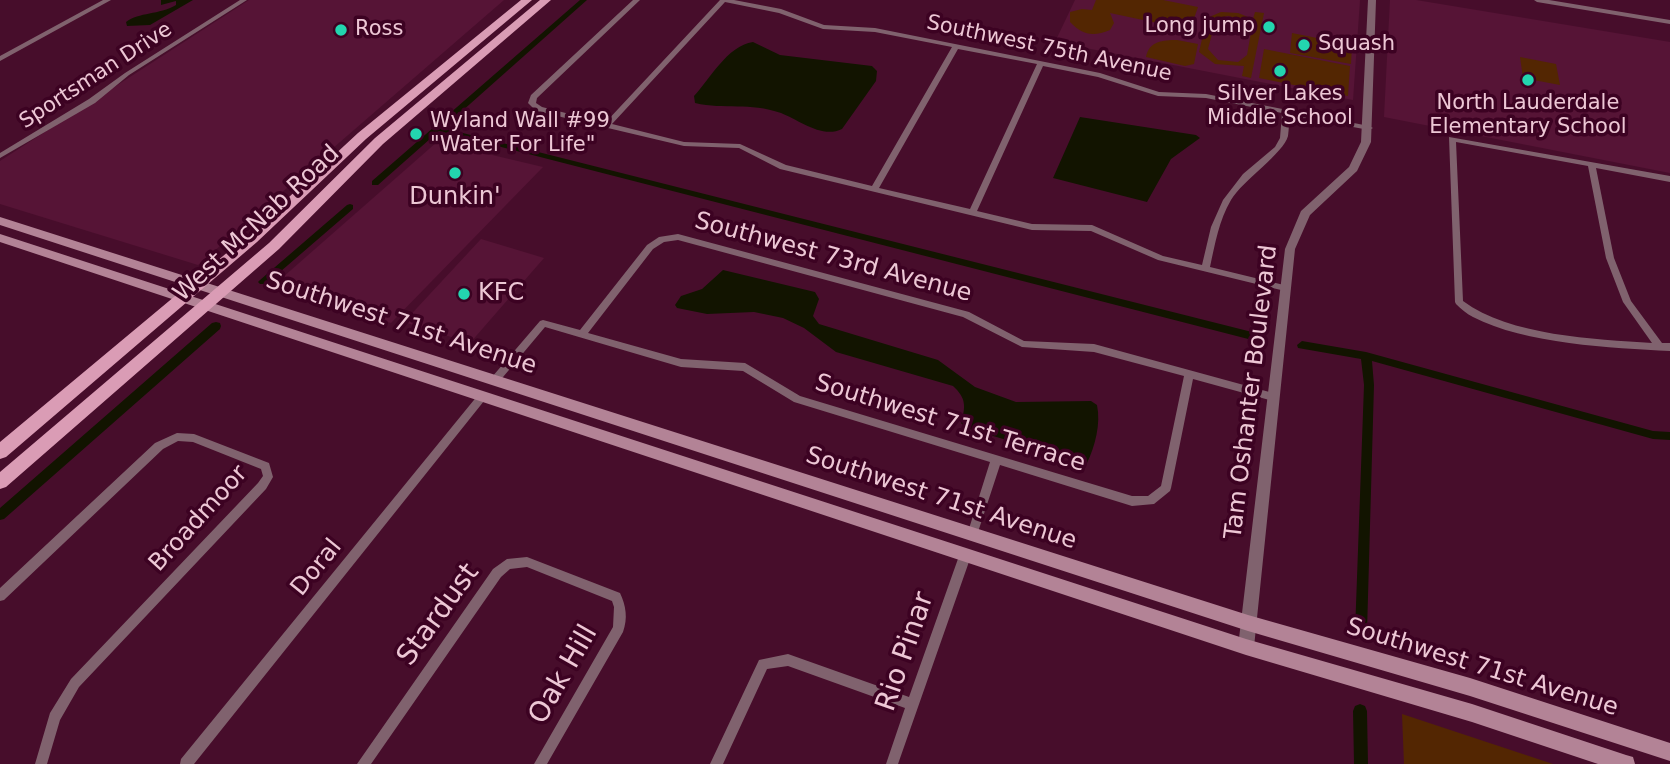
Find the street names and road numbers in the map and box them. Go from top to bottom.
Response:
street label: Southwest 75th Avenue [924,11,1174,87]
street label: Sportsman Drive [15,17,177,135]
street label: West McNab Road [168,140,346,308]
street label: Southwest 73rd Avenue [691,207,975,309]
street label: Tam Oshanter Boulevard [1220,243,1284,541]
street label: Southwest 71st Avenue [262,267,540,381]
street label: Southwest 71st Terrace [811,369,1089,479]
street label: Southwest 71st Avenue [802,442,1080,556]
street label: Broadmoor [144,460,254,578]
street label: Doral [286,534,348,602]
street label: Stardust [391,557,487,673]
street label: Rio Pinar [870,588,942,716]
street label: Southwest 71st Avenue [1343,613,1621,723]
street label: Oak Hill [522,620,606,730]

